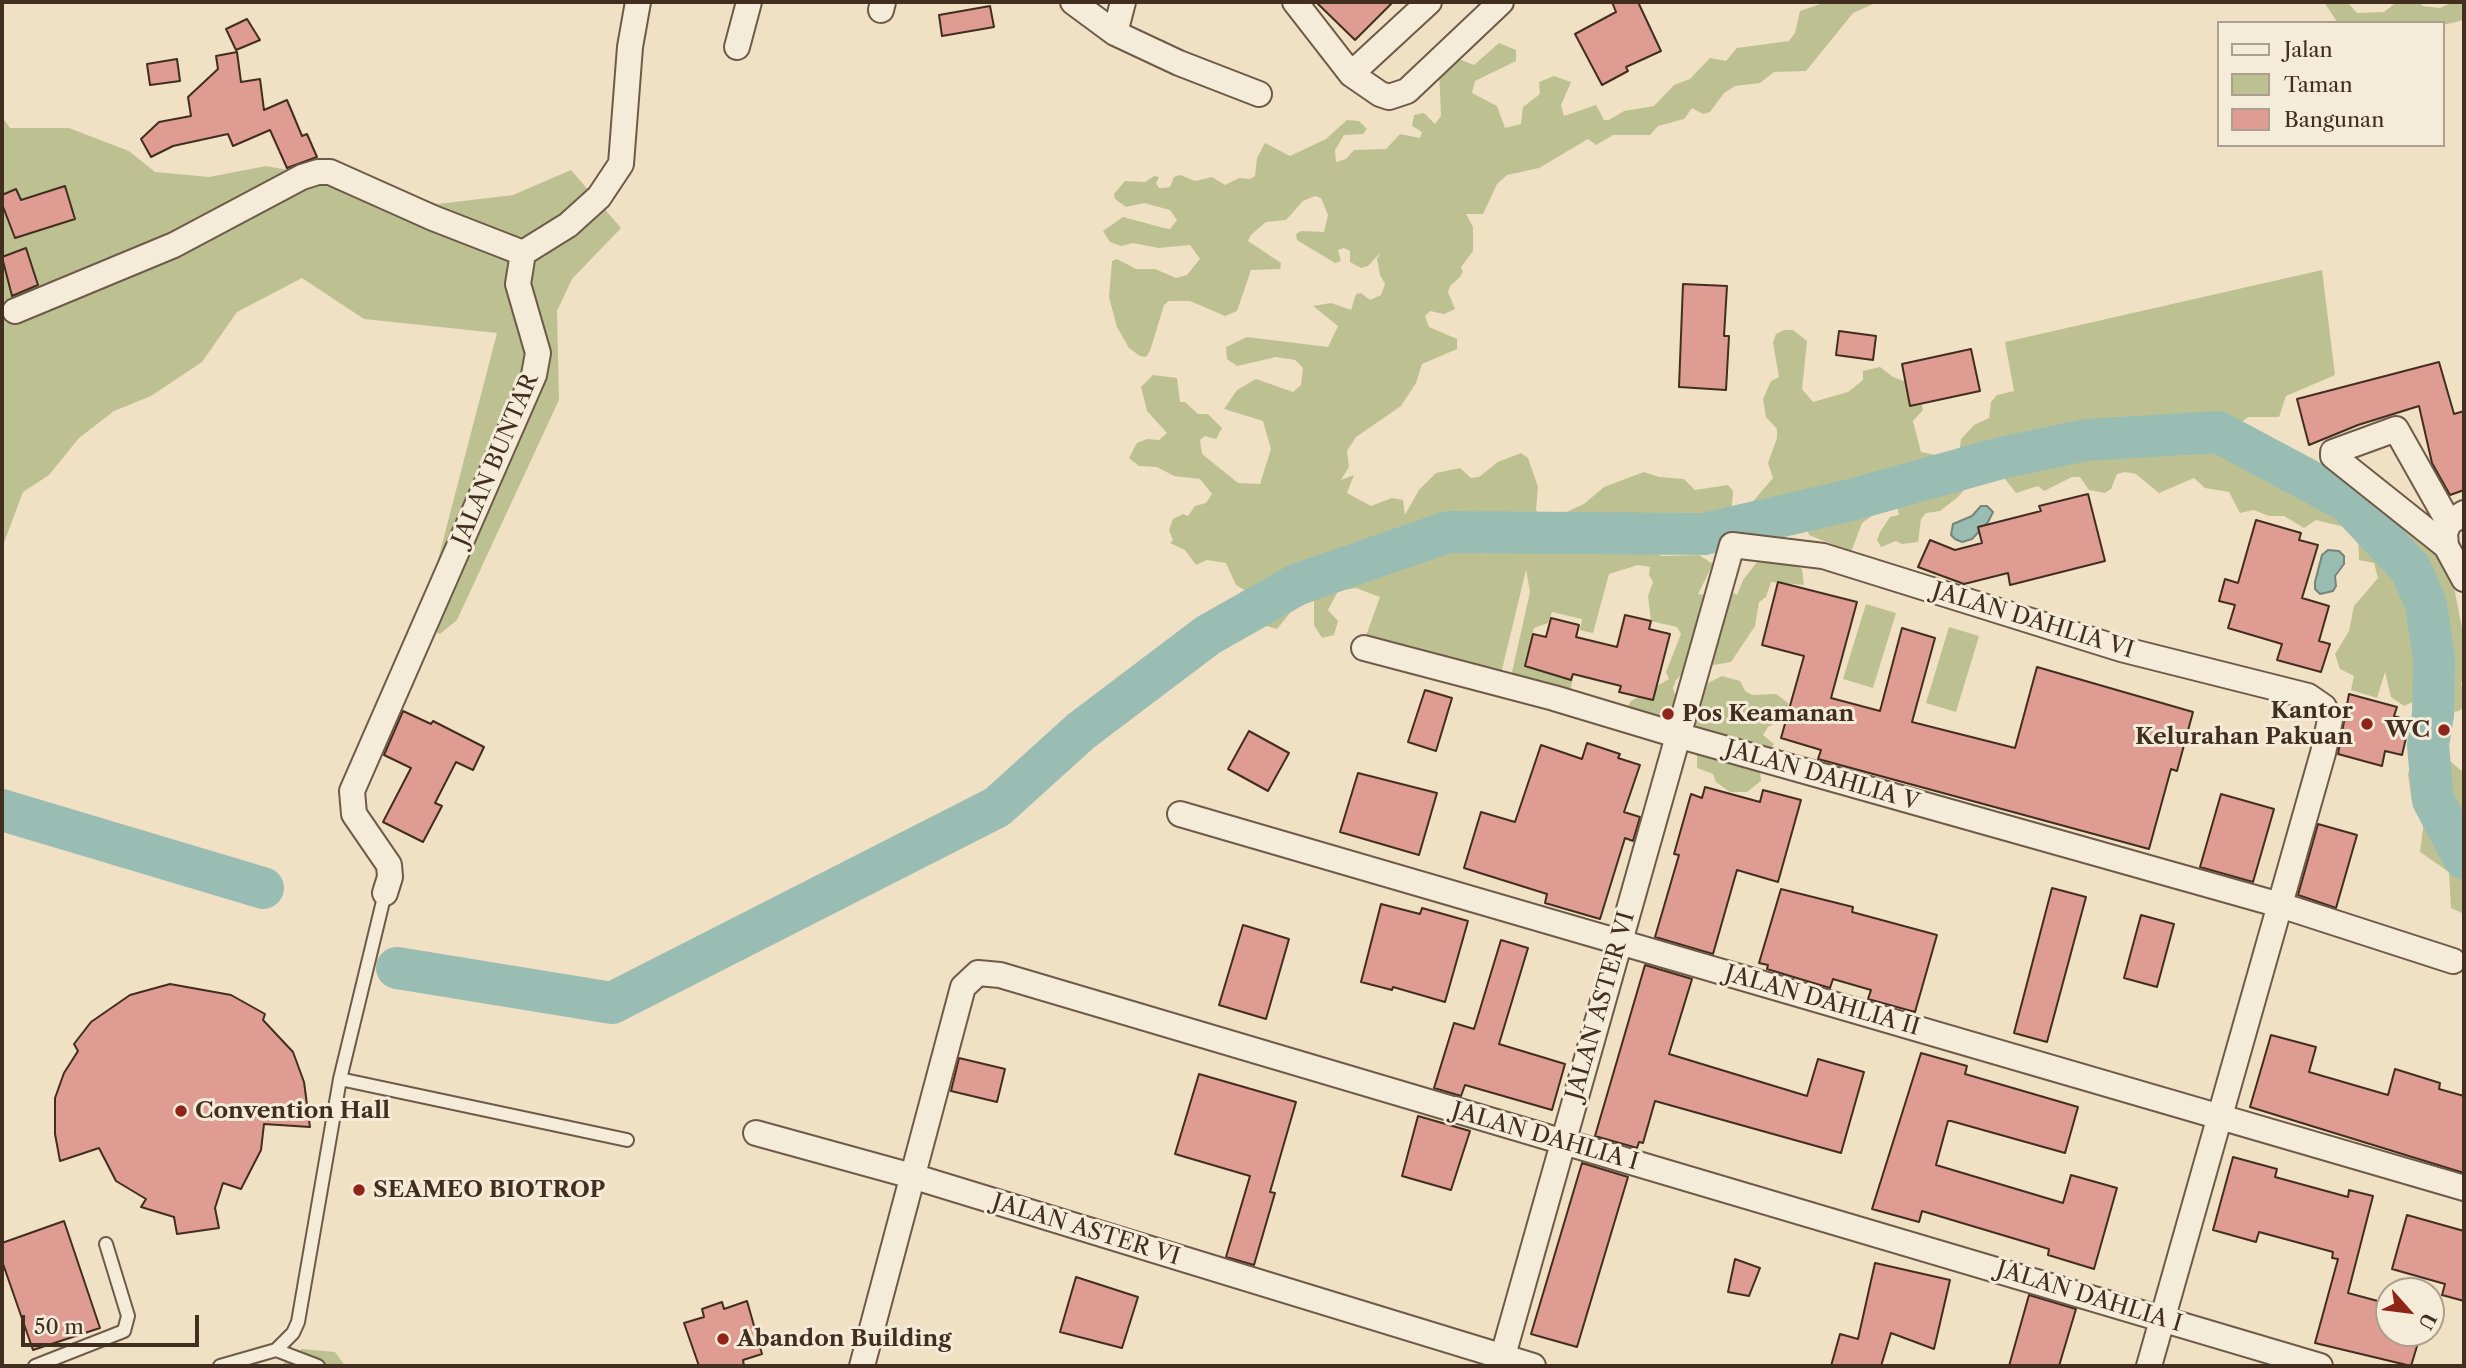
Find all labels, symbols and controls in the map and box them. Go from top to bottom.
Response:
legend [2218,21,2445,147]
text: Jalan [2284,37,2333,62]
text: Taman [2284,72,2353,97]
text: Bangunan [2284,107,2384,132]
street label: JALAN BUNTAR [447,370,545,550]
street label: JALAN DAHLIA VI [1929,577,2137,665]
place label: Kantor Kelurahan Pakuan [2135,697,2353,751]
place label: Pos Keamanan [1682,700,1854,728]
marker: Pos Keamanan [1660,706,1676,722]
marker: Kantor Kelurahan Pakuan [2359,716,2375,732]
place label: WC [2385,716,2430,744]
marker: WC [2436,722,2452,738]
street label: JALAN DAHLIA V [1722,735,1922,817]
street label: JALAN ASTER VI [1561,909,1641,1103]
street label: JALAN DAHLIA II [1721,960,1923,1042]
place label: Convention Hall [195,1097,390,1125]
street label: JALAN DAHLIA I [1449,1097,1641,1177]
marker: Convention Hall [173,1103,189,1119]
place label: SEAMEO BIOTROP [373,1176,605,1204]
marker: SEAMEO BIOTROP [351,1182,367,1198]
street label: JALAN ASTER VI [989,1188,1183,1272]
street label: JALAN DAHLIA I [1993,1256,2185,1338]
north arrow [2375,1277,2445,1347]
scale bar [24,1302,203,1346]
text: U [2413,1309,2441,1333]
text: 50 m [34,1314,84,1339]
place label: Abandon Building [737,1325,952,1353]
marker: Abandon Building [715,1331,731,1347]

